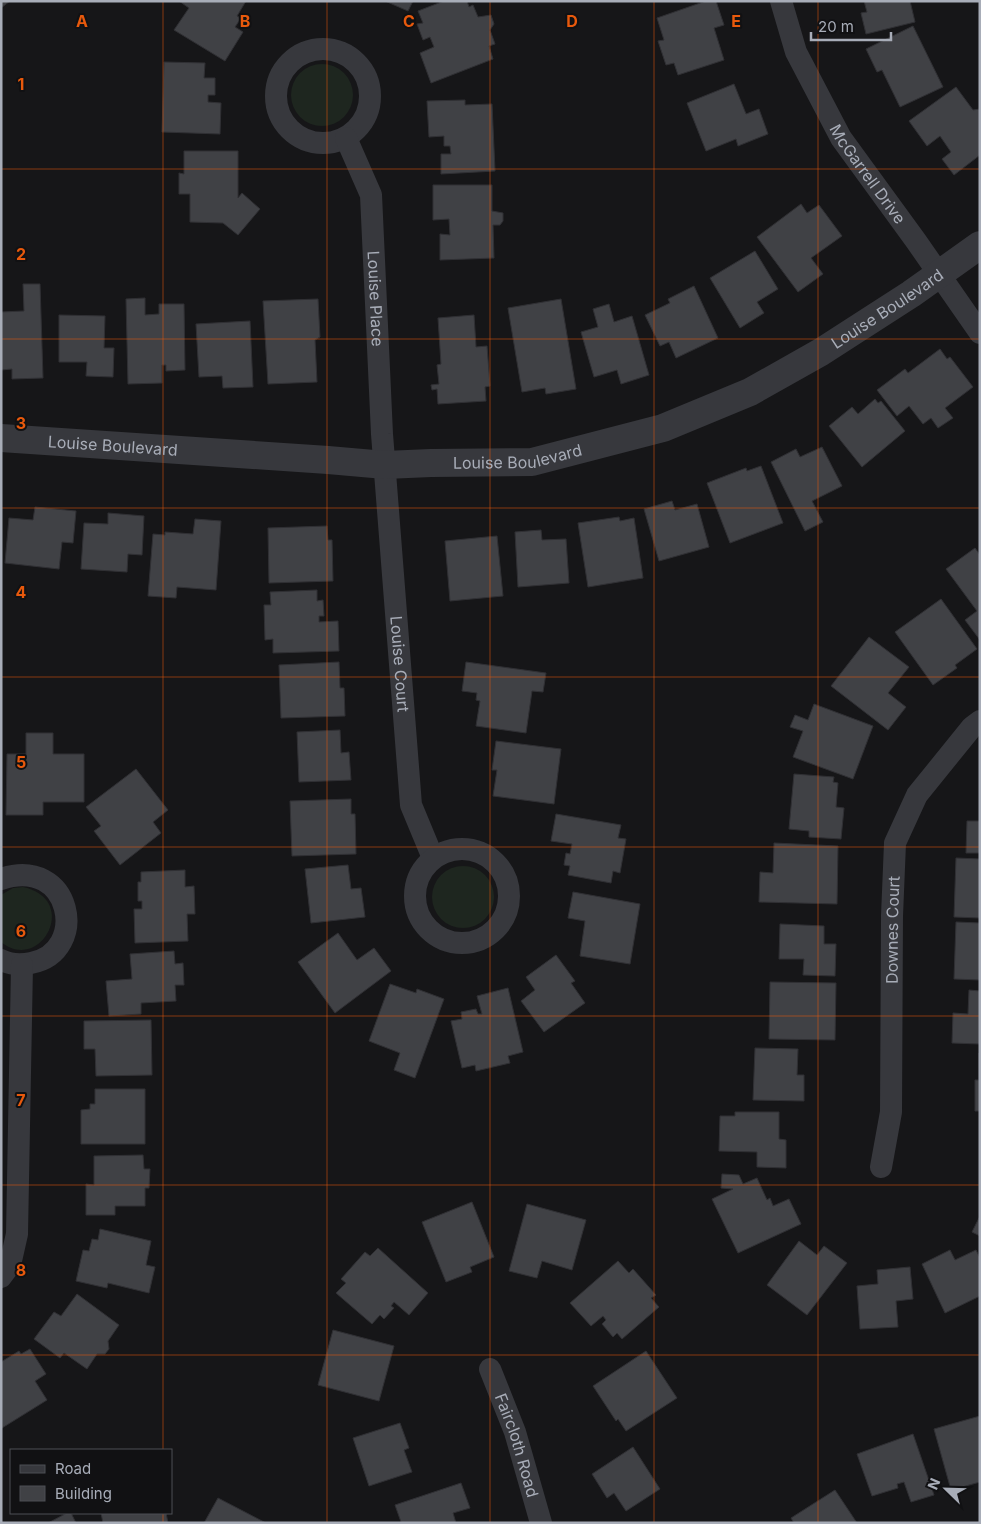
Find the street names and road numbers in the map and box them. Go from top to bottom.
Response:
street label: McGarrell Drive [826,121,910,228]
street label: Louise Place [364,250,388,347]
street label: Louise Boulevard [827,264,947,353]
street label: Louise Boulevard [47,431,178,460]
street label: Louise Boulevard [453,439,584,473]
street label: Louise Court [386,615,414,713]
street label: Downes Court [882,876,904,984]
street label: Faircloth Road [491,1390,543,1499]

